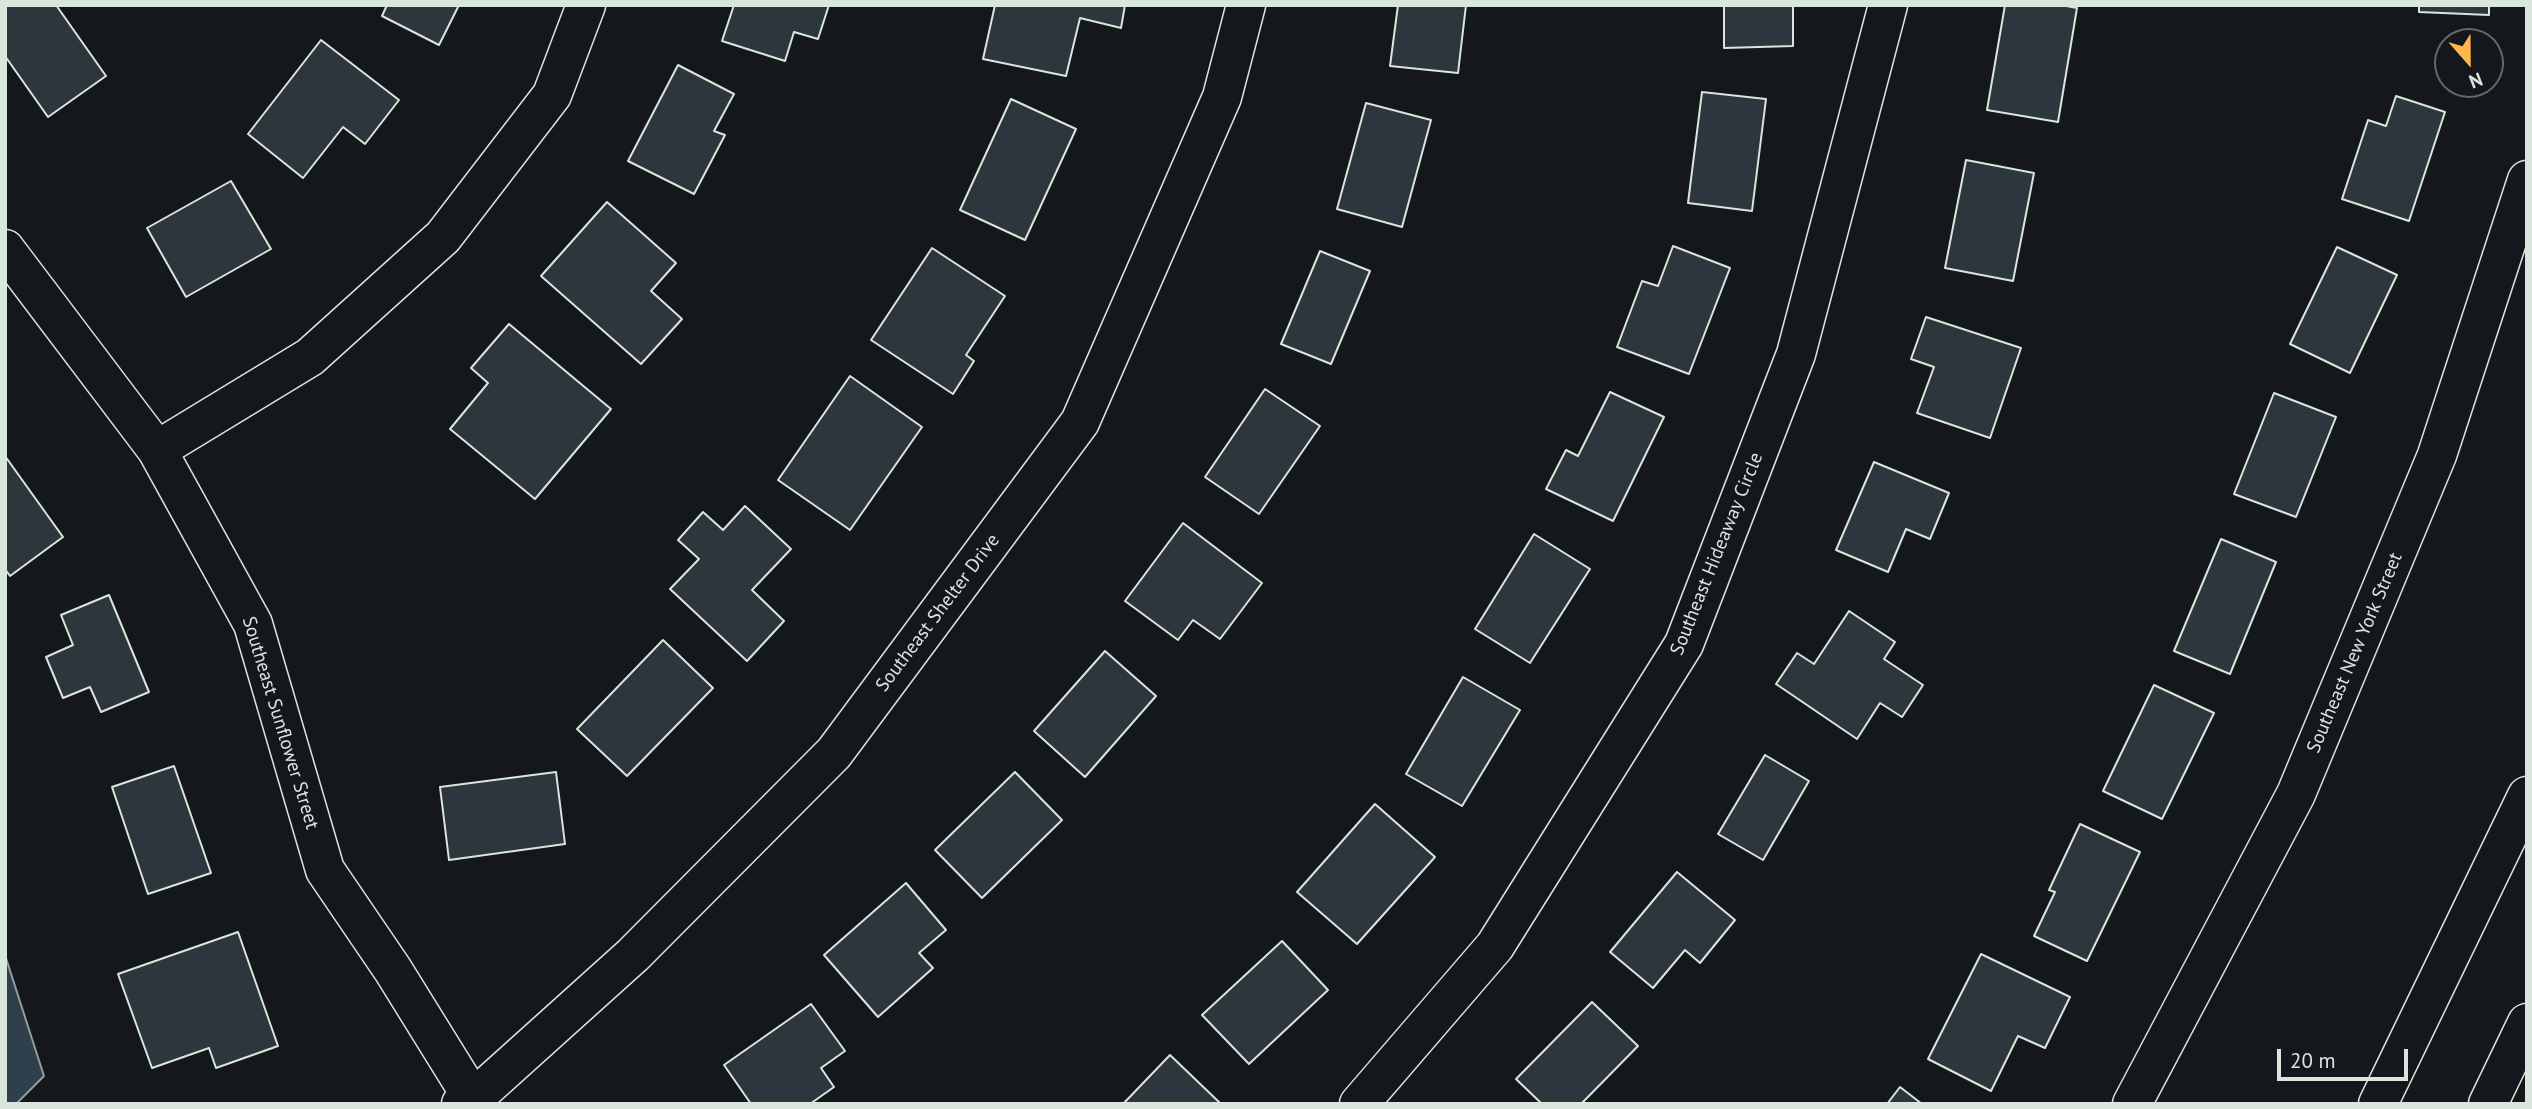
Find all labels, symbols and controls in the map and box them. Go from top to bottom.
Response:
north arrow [2434,28,2504,98]
text: N [2466,67,2486,94]
street label: Southeast Hideaway Circle [1666,449,1768,659]
street label: Southeast Shelter Drive [871,530,1005,696]
street label: Southeast New York Street [2302,549,2408,757]
street label: Southeast Sunflower Street [237,614,323,832]
scale bar [2280,1036,2411,1080]
text: 20 m [2290,1047,2336,1074]

